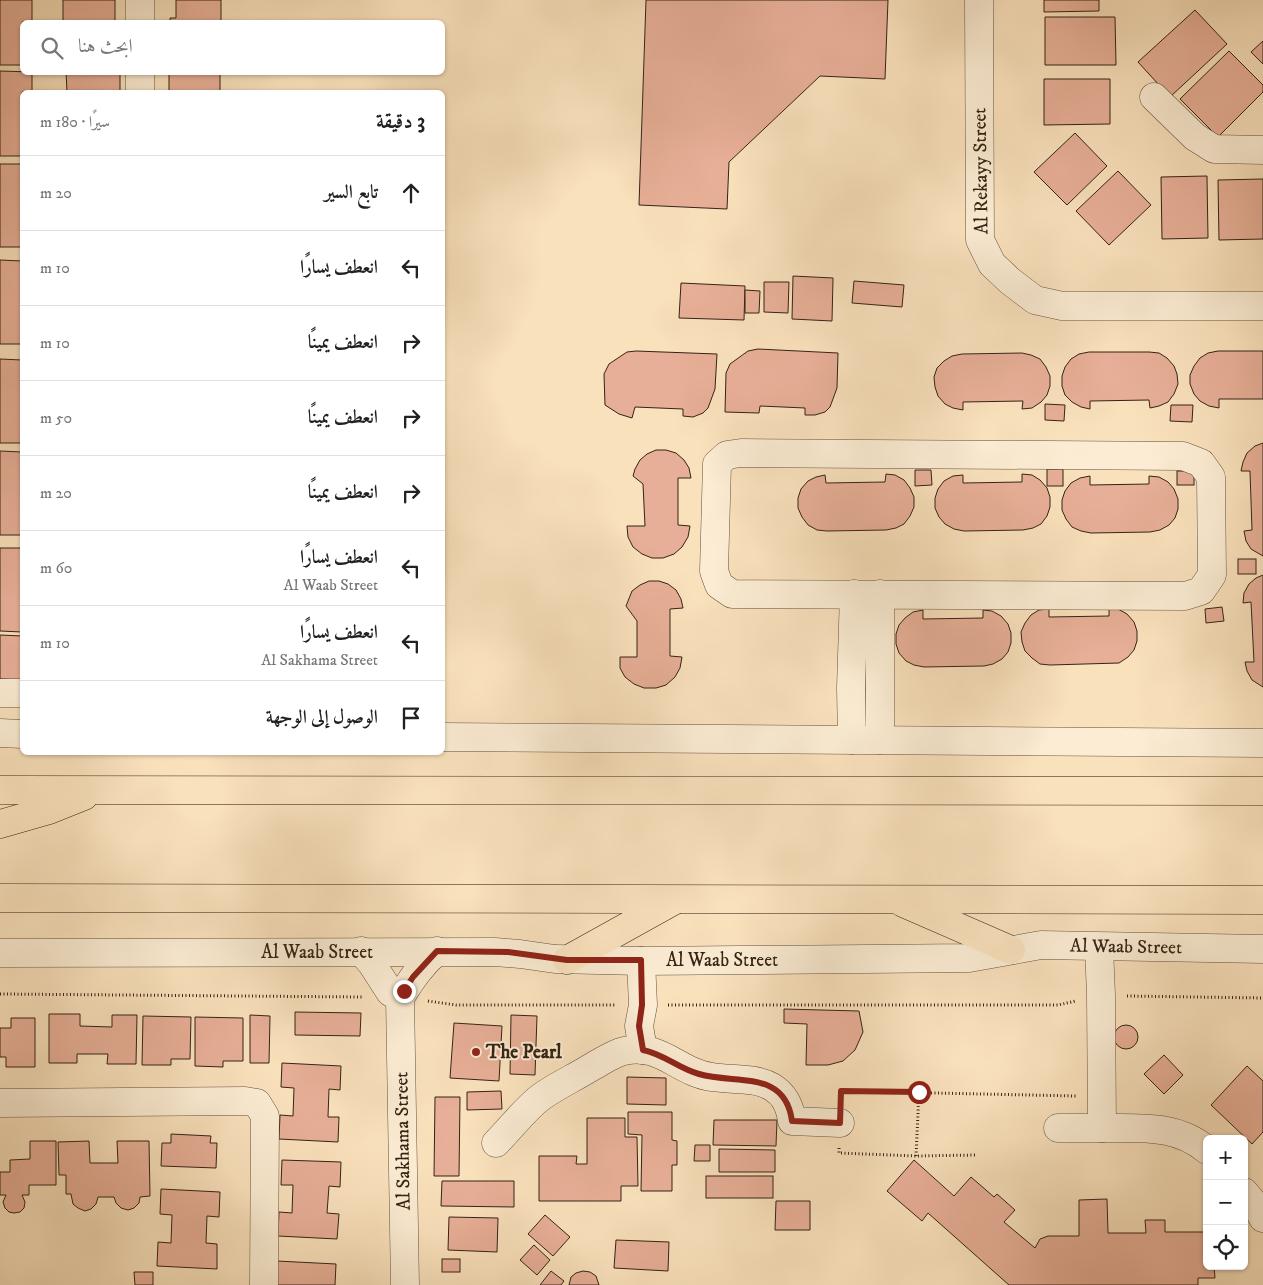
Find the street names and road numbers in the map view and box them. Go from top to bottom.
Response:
street label: Al Rekayy Street [968,107,994,235]
street label: Al Waab Street [1070,935,1182,959]
street label: Al Waab Street [261,941,373,964]
street label: Al Waab Street [666,949,778,972]
street label: Al Sakhama Street [390,1071,416,1211]

